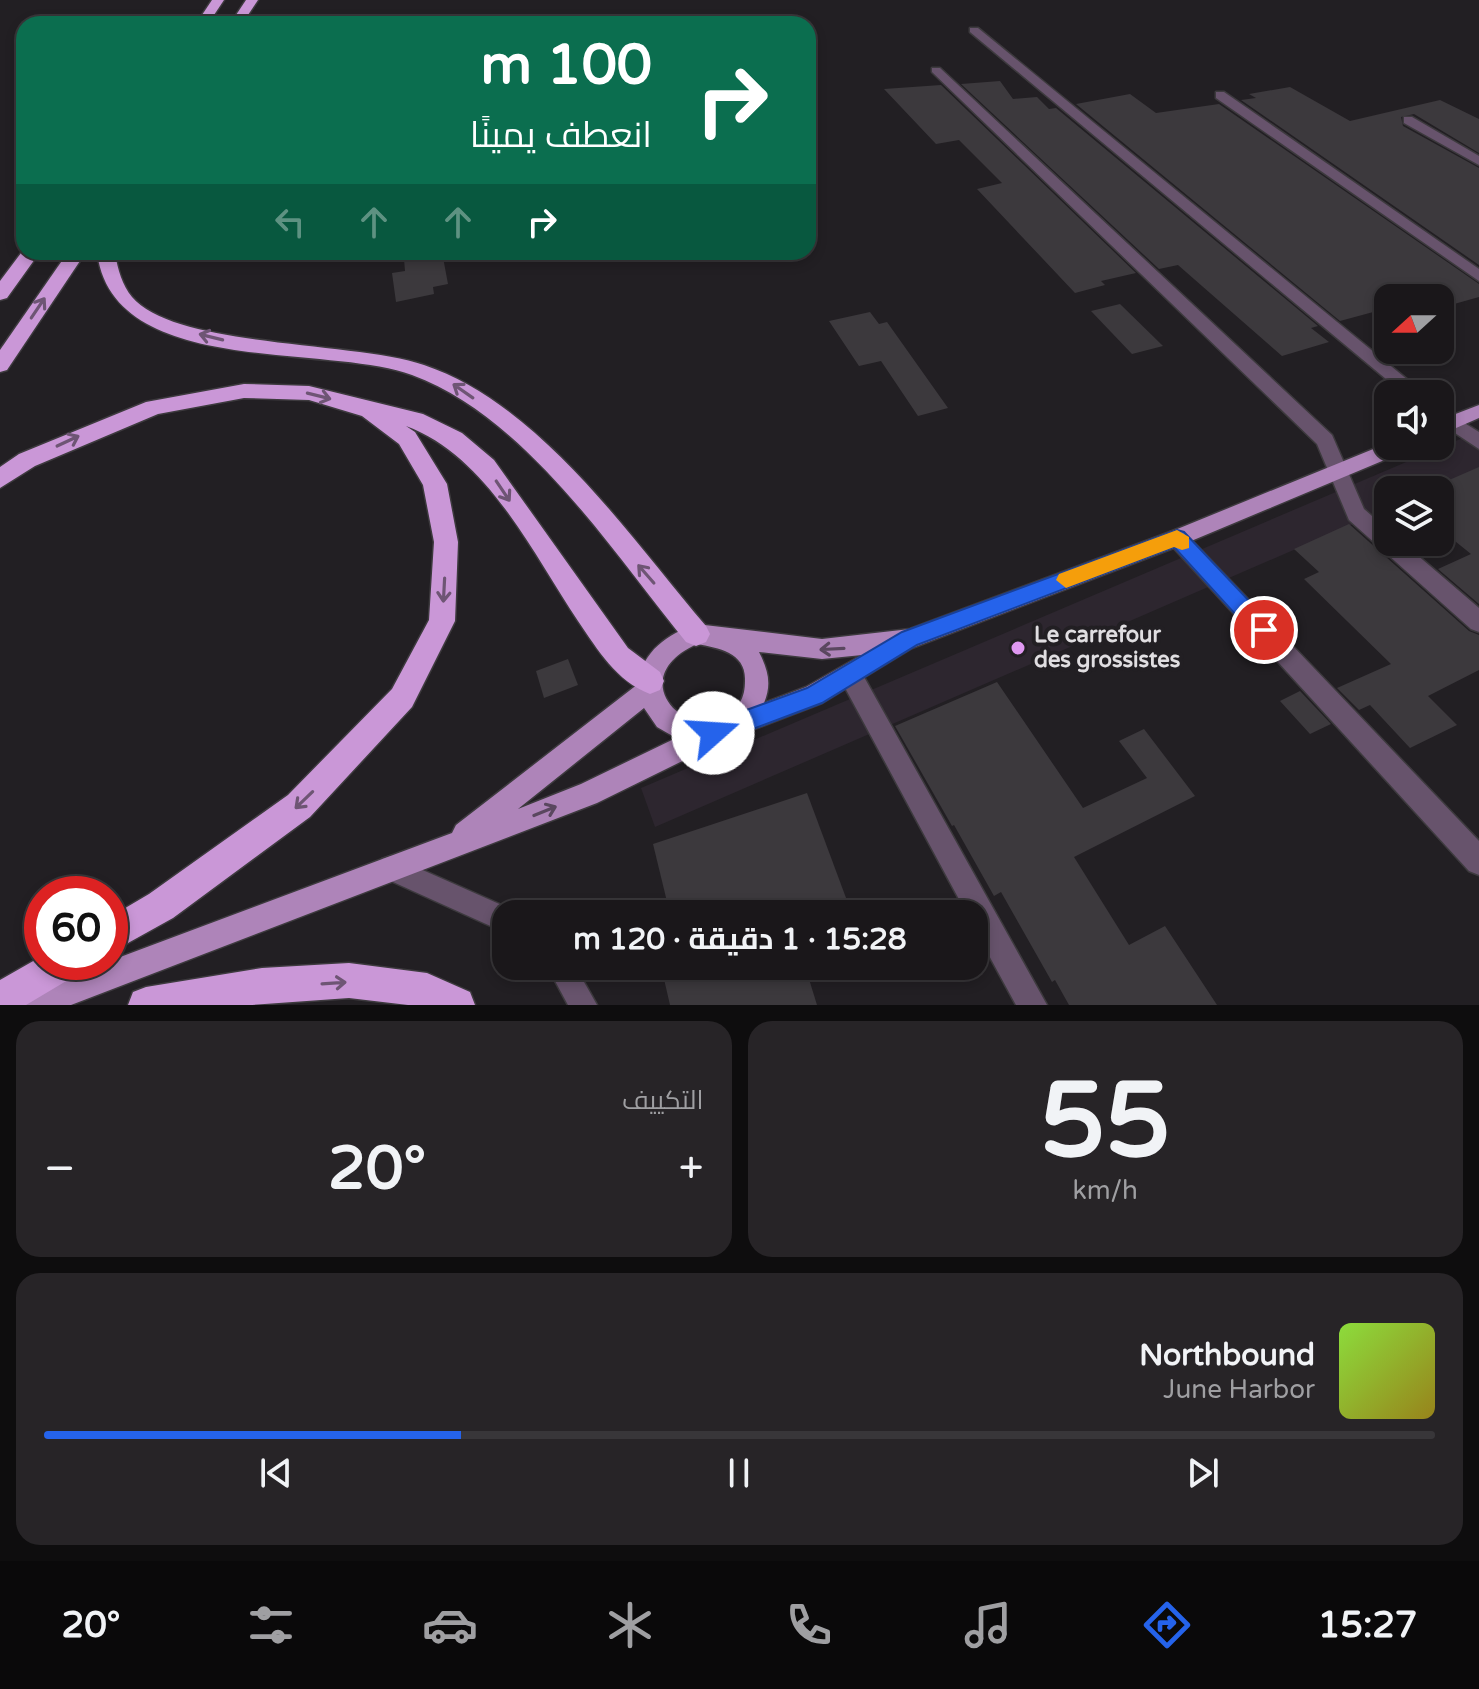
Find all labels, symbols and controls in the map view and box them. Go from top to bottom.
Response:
text: 100 m [481,32,652,99]
icon: right [680,48,784,152]
text: انعطف يمينًا [470,114,652,157]
icon: left [268,200,312,244]
icon: ahead [352,200,396,244]
icon: ahead [436,200,480,244]
icon: right [520,200,564,244]
north arrow [1374,284,1454,364]
map controls [1374,284,1454,556]
one-way arrow [30,298,46,320]
one-way arrow [199,329,225,344]
button: sound [1374,380,1454,460]
one-way arrow [453,383,474,400]
one-way arrow [306,389,332,404]
one-way arrow [55,433,80,448]
button: layers [1374,476,1454,556]
one-way arrow [495,480,511,502]
one-way arrow [637,565,655,585]
one-way arrow [436,576,451,603]
pin [1230,596,1298,664]
icon: arrive [1242,608,1286,652]
place label: Le carrefour des grossistes [1034,622,1181,673]
marker: Le carrefour des grossistes [1009,639,1027,657]
one-way arrow [819,641,846,656]
position arrow [671,691,755,775]
one-way arrow [294,791,314,810]
one-way arrow [532,803,557,817]
speed limit sign: 60 [24,876,128,980]
text: 15:28 · 1 دقيقة · 120 m [573,921,907,958]
one-way arrow [321,975,347,990]
text: 55 [1040,1060,1171,1185]
text: التكييف [622,1085,704,1116]
text: 20° [328,1133,426,1205]
text: − [44,1143,75,1196]
text: + [679,1143,703,1196]
text: km/h [1073,1175,1138,1206]
text: Northbound [1139,1337,1315,1374]
text: June Harbor [1163,1374,1315,1405]
icon: previous [254,1451,298,1495]
icon: pause [717,1451,761,1495]
icon: next [1181,1451,1225,1495]
icon: filters [243,1597,299,1653]
icon: car [422,1597,478,1653]
icon: climate [602,1597,658,1653]
icon: phone [781,1597,837,1653]
icon: music [960,1597,1016,1653]
icon: directions [1139,1597,1195,1653]
text: 20° [62,1604,120,1647]
text: 15:27 [1318,1604,1417,1647]

